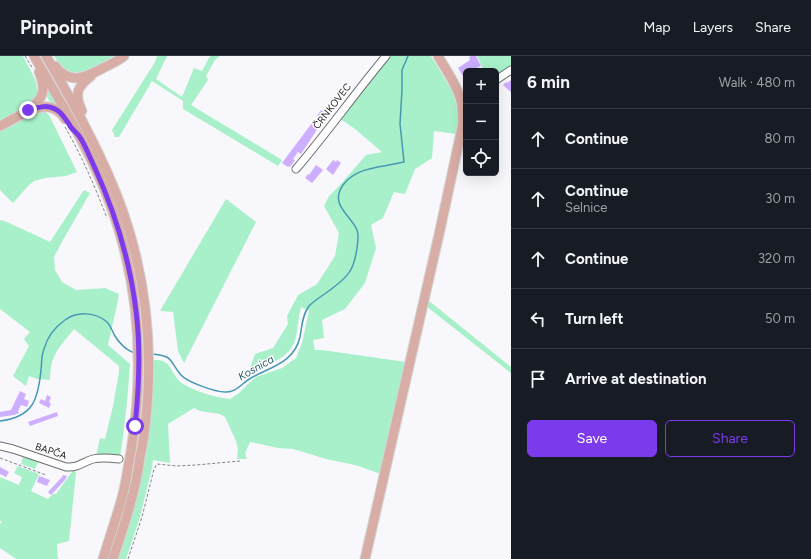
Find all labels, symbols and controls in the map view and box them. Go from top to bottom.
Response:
text: Pinpoint [20,16,93,39]
text: Map [643,19,671,36]
text: Layers [693,19,733,36]
text: Share [755,19,791,36]
map controls [463,68,499,176]
button: + [463,68,499,104]
text: 6 min [527,72,570,92]
text: Walk · 480 m [719,75,795,90]
street label: ČRNKOVEC [310,80,354,132]
route end [19,101,37,119]
button: − [463,104,499,140]
icon: ahead [527,128,549,150]
text: Continue [565,130,628,148]
text: 80 m [764,131,795,146]
button: locate [463,140,499,176]
text: Continue [565,182,628,200]
icon: ahead [527,188,549,210]
text: 30 m [765,191,795,206]
text: Selnice [565,200,607,215]
icon: ahead [527,248,549,270]
text: Continue [565,250,628,268]
text: 320 m [758,251,795,266]
icon: left [527,308,549,330]
text: Turn left [565,310,623,328]
text: 50 m [765,311,795,326]
water label: Kosnica [236,352,277,383]
icon: arrive [527,368,549,390]
text: Arrive at destination [565,370,706,388]
route start [126,417,144,435]
button: Save [527,420,657,457]
button: Share [665,420,795,457]
street label: BAPČA [33,440,69,462]

